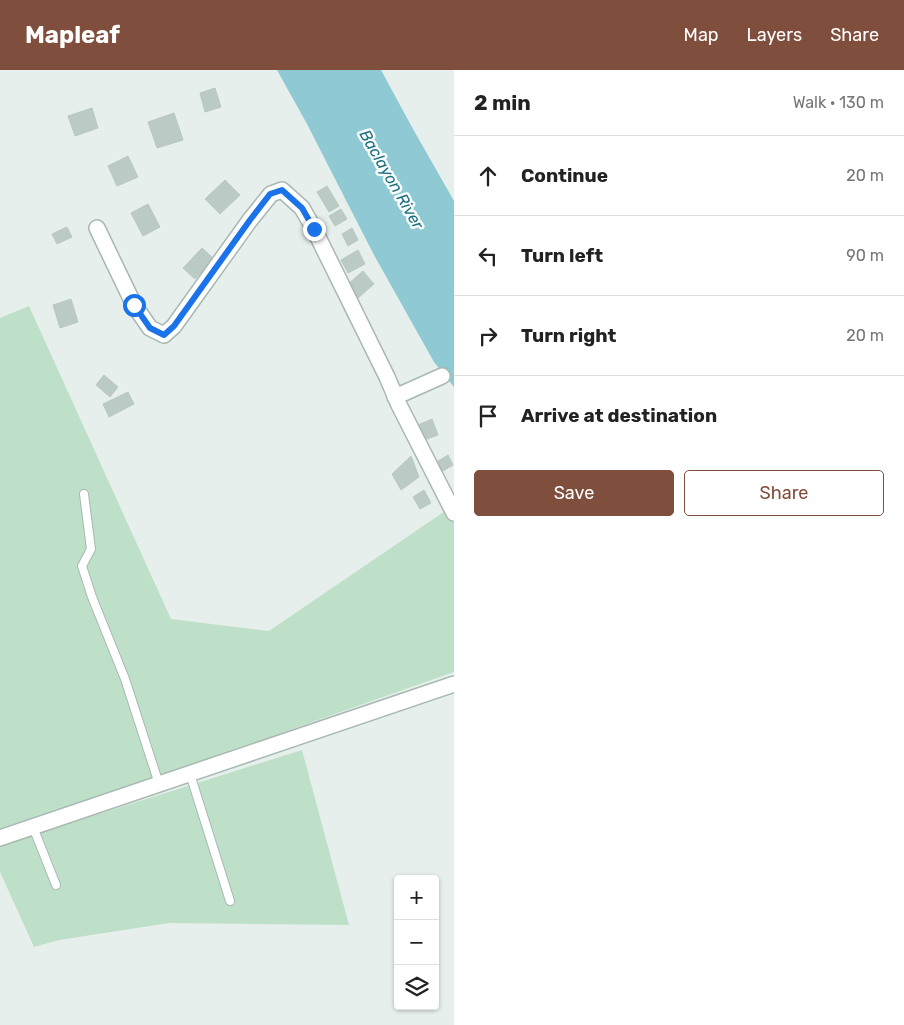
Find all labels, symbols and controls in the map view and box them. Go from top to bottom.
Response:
text: Mapleaf [25,21,120,49]
text: Map [684,24,719,46]
text: Layers [747,24,802,46]
text: Share [830,24,879,46]
text: 2 min [474,90,531,115]
text: Walk · 130 m [793,93,884,112]
water label: Baclayon River [355,126,428,233]
icon: ahead [474,162,502,190]
text: Continue [521,164,608,187]
text: 20 m [846,166,884,185]
route end [303,218,326,241]
icon: left [474,242,502,270]
text: Turn left [521,244,603,267]
text: 90 m [846,246,884,265]
route start [123,294,146,317]
icon: right [474,322,502,350]
text: Turn right [521,324,616,347]
text: 20 m [846,326,884,345]
icon: arrive [474,402,502,430]
text: Arrive at destination [521,404,717,427]
button: Save [474,470,674,516]
button: Share [684,470,884,516]
map controls [394,875,439,1010]
button: + [394,875,439,920]
button: − [394,920,439,965]
button: layers [394,965,439,1010]

